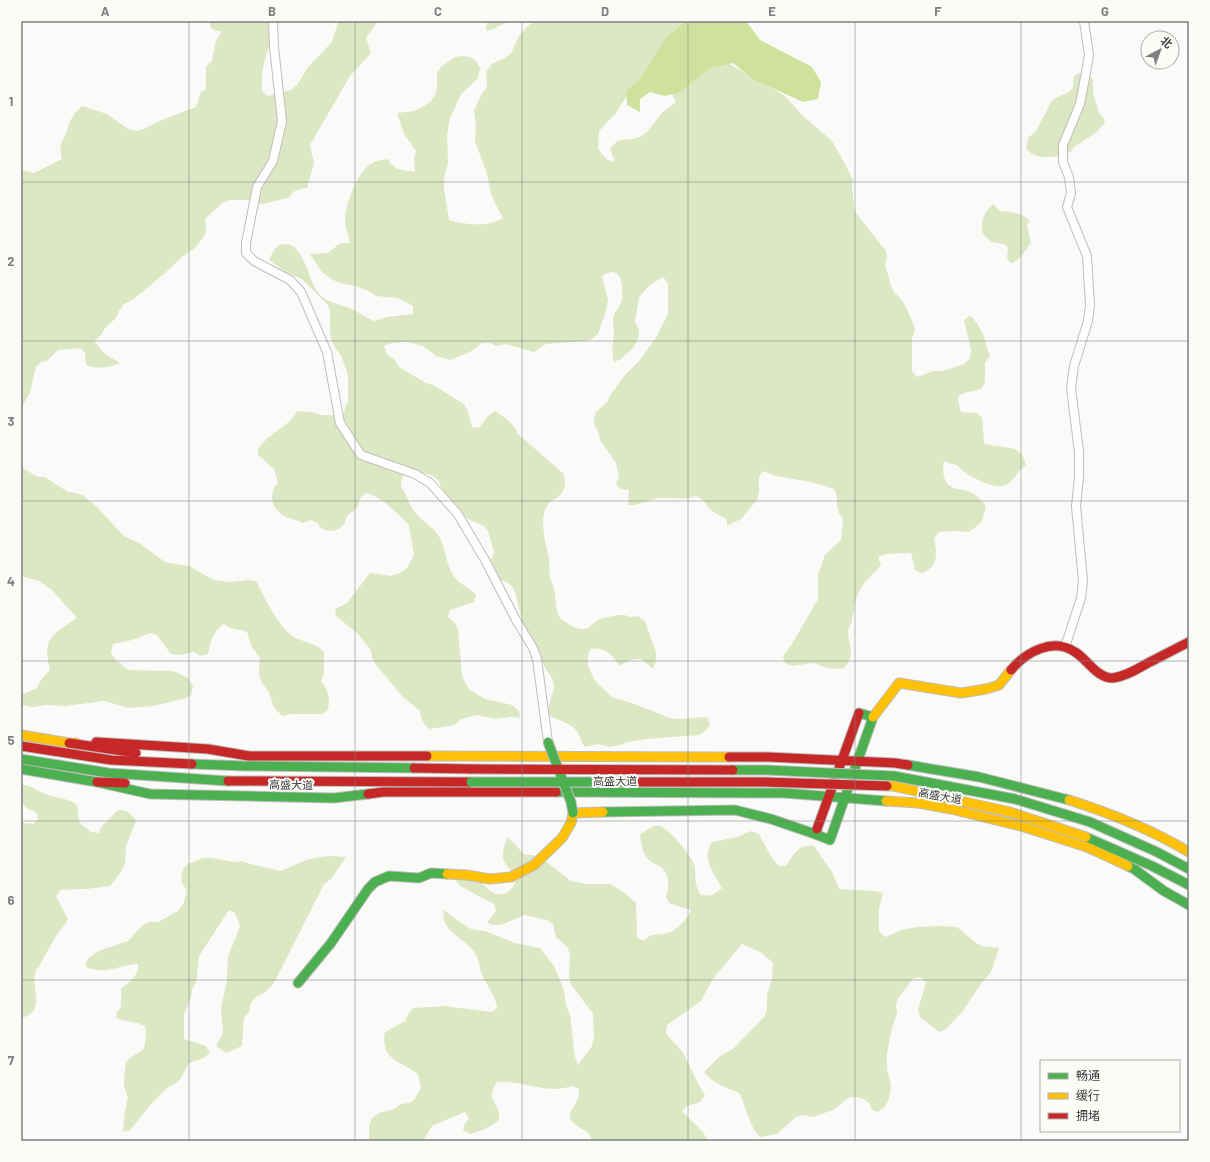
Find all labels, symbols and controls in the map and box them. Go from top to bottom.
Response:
text: A [101,3,110,19]
text: B [268,3,276,19]
text: C [434,3,442,19]
text: D [601,3,609,19]
text: E [768,3,776,19]
text: F [934,3,942,19]
text: G [1101,3,1109,19]
north arrow [1140,30,1180,70]
text: 北 [1158,34,1175,51]
text: 1 [9,93,13,109]
text: 2 [7,253,15,269]
text: 3 [7,413,15,429]
text: 4 [7,573,15,589]
text: 5 [7,732,15,748]
street label: 高盛大道 [593,774,637,787]
street label: 高盛大道 [269,778,313,791]
street label: 高盛大道 [917,785,963,806]
text: 6 [8,892,15,908]
text: 7 [8,1052,15,1068]
legend [1040,1060,1180,1132]
text: 畅通 [1076,1068,1100,1082]
text: 缓行 [1076,1088,1100,1102]
text: 拥堵 [1076,1108,1100,1122]

